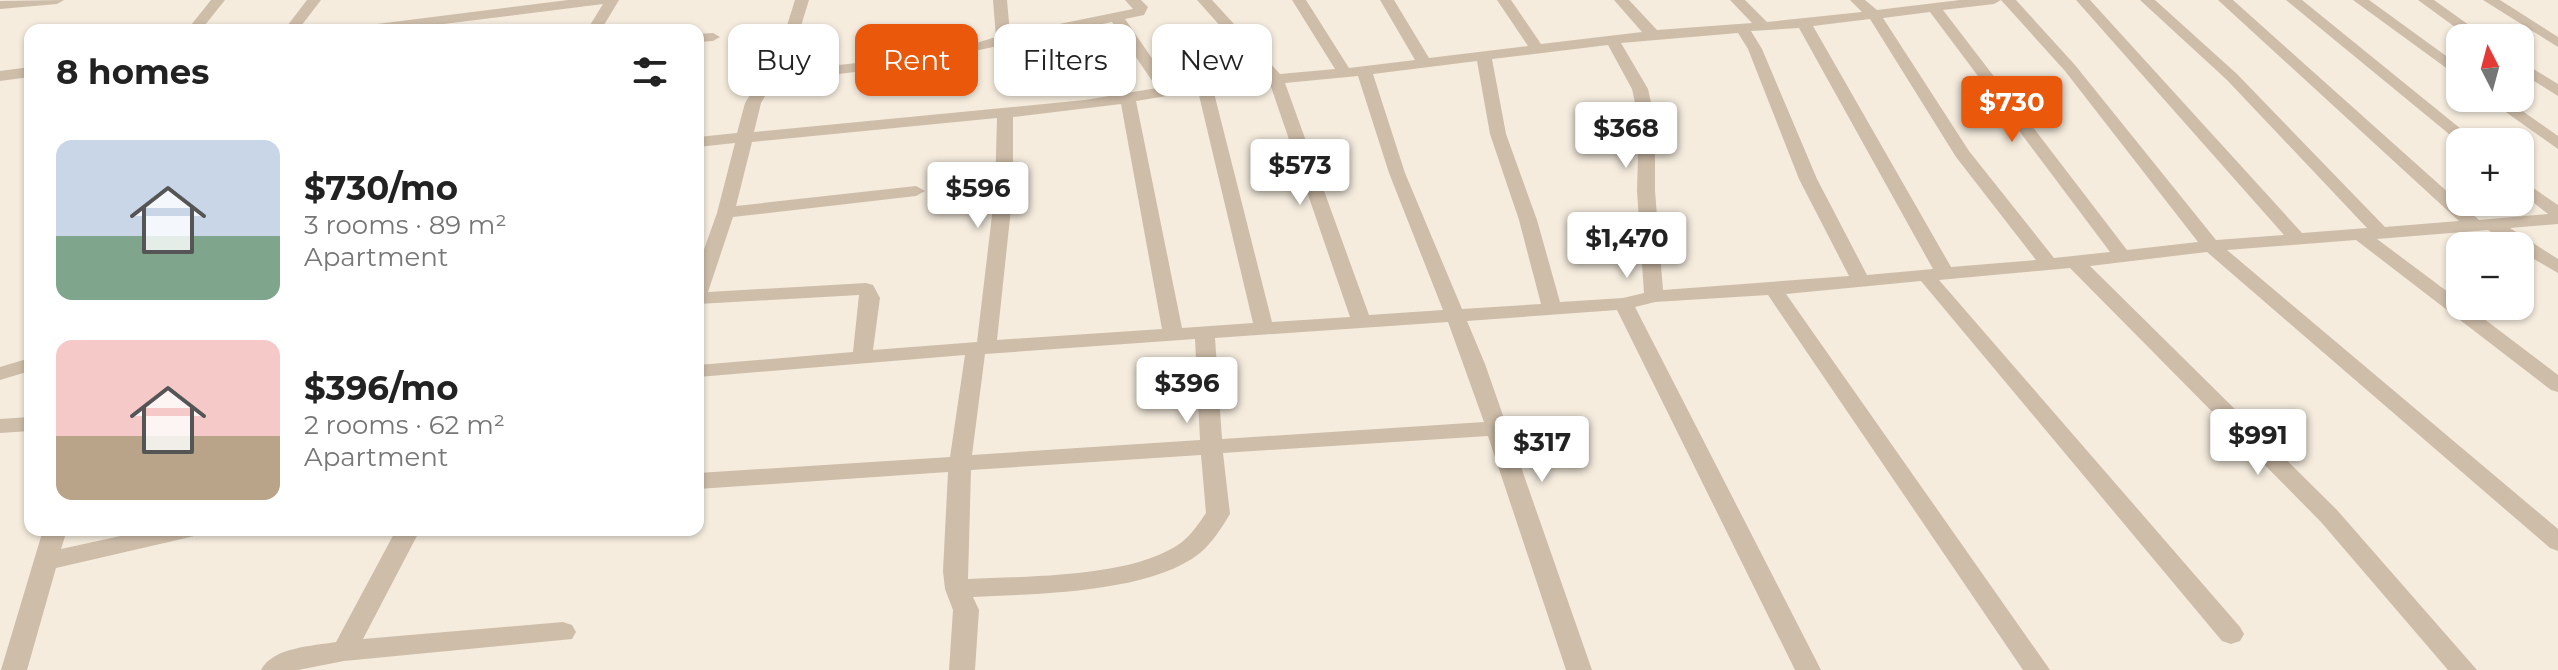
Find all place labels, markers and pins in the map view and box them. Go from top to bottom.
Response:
pin: $730 [1965,76,2059,144]
pin: $368 [1579,102,1673,170]
pin: $573 [1253,139,1347,207]
pin: $596 [931,162,1025,230]
pin: $1,470 [1562,212,1692,280]
pin: $396 [1140,357,1234,425]
pin: $991 [2211,409,2305,477]
pin: $317 [1495,416,1589,484]

